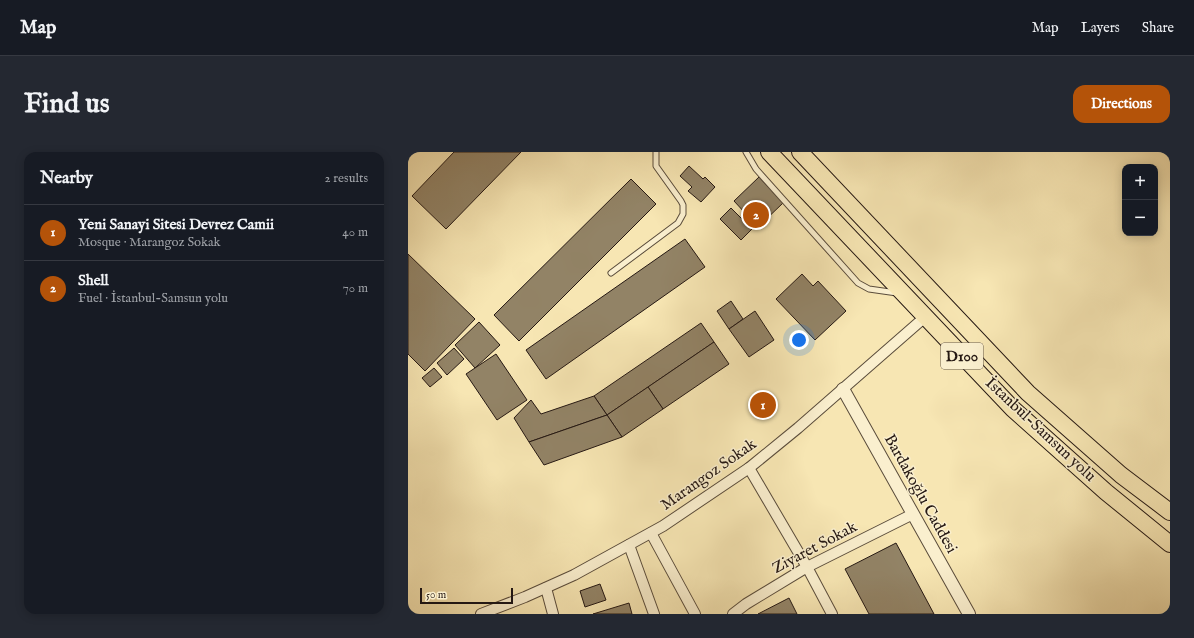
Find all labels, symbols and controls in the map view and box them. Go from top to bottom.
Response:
text: Map [20,16,56,40]
text: Map [1032,19,1059,37]
text: Layers [1081,19,1120,37]
text: Share [1142,19,1174,37]
button: Directions [1073,85,1170,123]
text: Find us [24,87,110,122]
map controls [1122,164,1158,236]
button: + [1122,164,1158,200]
text: Nearby [40,168,93,189]
text: 2 results [324,170,368,187]
pin: 2 [743,200,769,230]
button: − [1122,200,1158,236]
text: Yeni Sanayi Sitesi Devrez Camii [78,215,274,234]
text: 1 [51,224,55,241]
text: 40 m [342,224,368,241]
text: Mosque · Marangoz Sokak [78,234,221,251]
text: Shell [78,271,109,290]
text: 2 [50,280,56,297]
text: 70 m [343,280,368,297]
text: Fuel · İstanbul-Samsun yolu [78,290,228,307]
your location [789,330,809,350]
road number: D100 [941,343,983,369]
street label: İstanbul-Samsun yolu [980,372,1101,486]
pin: 1 [750,390,776,420]
street label: Bardakoğlu Caddesi [879,431,961,557]
street label: Marangoz Sokak [657,434,761,515]
street label: Ziyaret Sokak [769,517,861,579]
scale bar [420,586,513,605]
text: 50 m [426,588,446,602]

